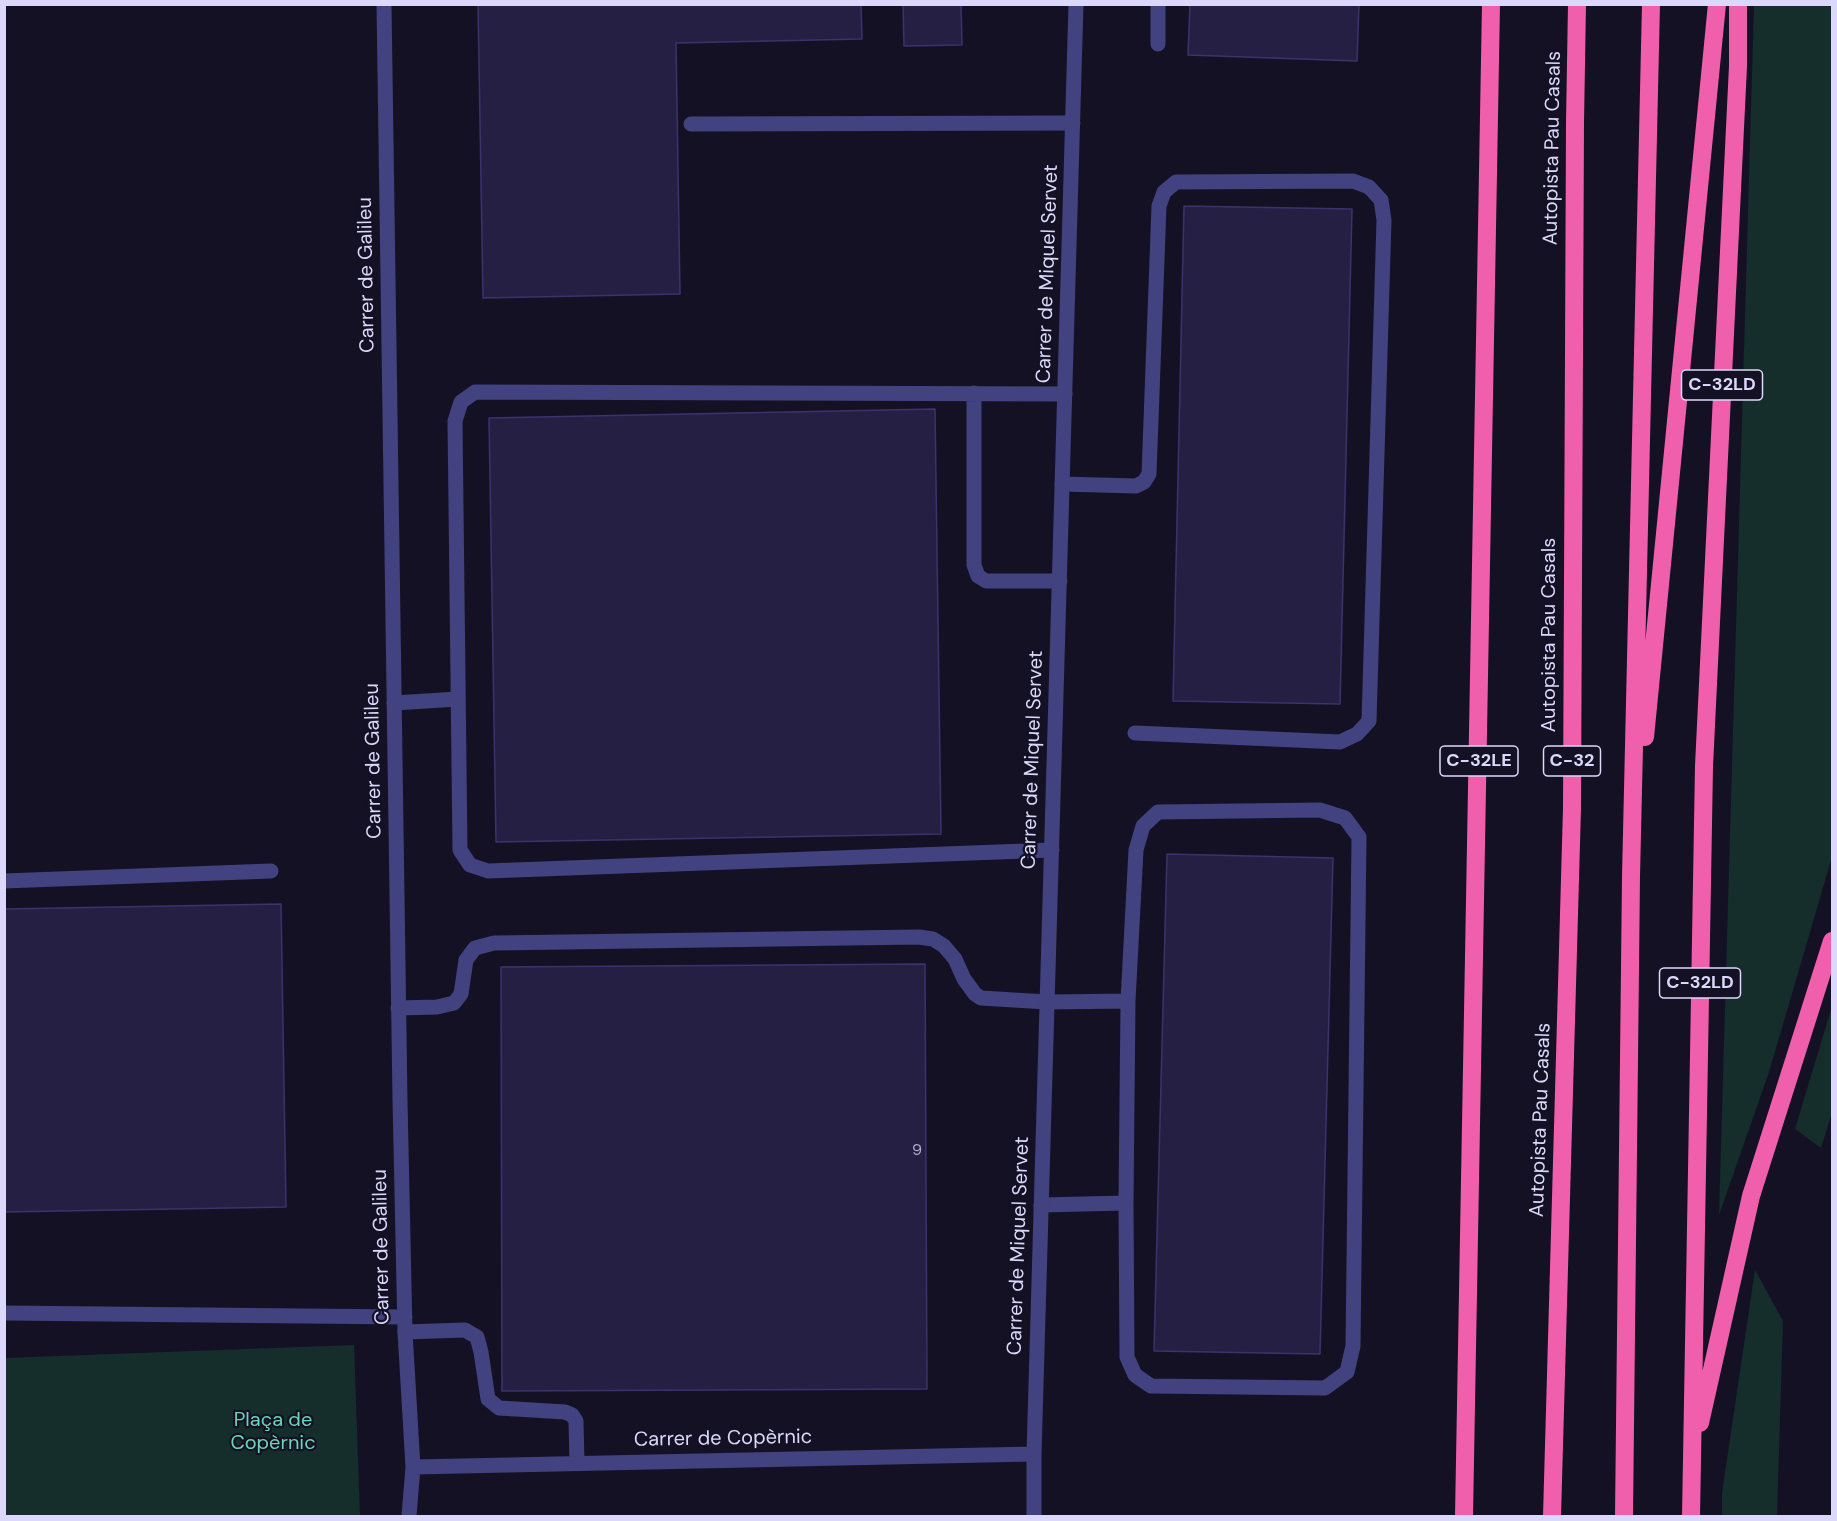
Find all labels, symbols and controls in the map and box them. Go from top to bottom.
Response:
street label: Autopista Pau Casals [1539,51,1567,245]
street label: Carrer de Miquel Servet [1032,164,1064,384]
street label: Carrer de Galileu [354,197,380,353]
road number: C-32LD [1682,370,1762,400]
street label: Autopista Pau Casals [1538,538,1562,732]
street label: Carrer de Miquel Servet [1017,650,1049,870]
street label: Carrer de Galileu [361,683,387,839]
road number: C-32LE [1440,746,1518,776]
road number: C-32 [1544,746,1600,776]
road number: C-32LD [1660,968,1740,998]
street label: Autopista Pau Casals [1526,1022,1556,1218]
street label: Carrer de Miquel Servet [1003,1136,1035,1356]
house number: 9 [912,1141,922,1161]
street label: Carrer de Galileu [369,1169,395,1325]
park label: Plaça de Copèrnic [230,1409,316,1456]
street label: Carrer de Copèrnic [634,1425,812,1453]

